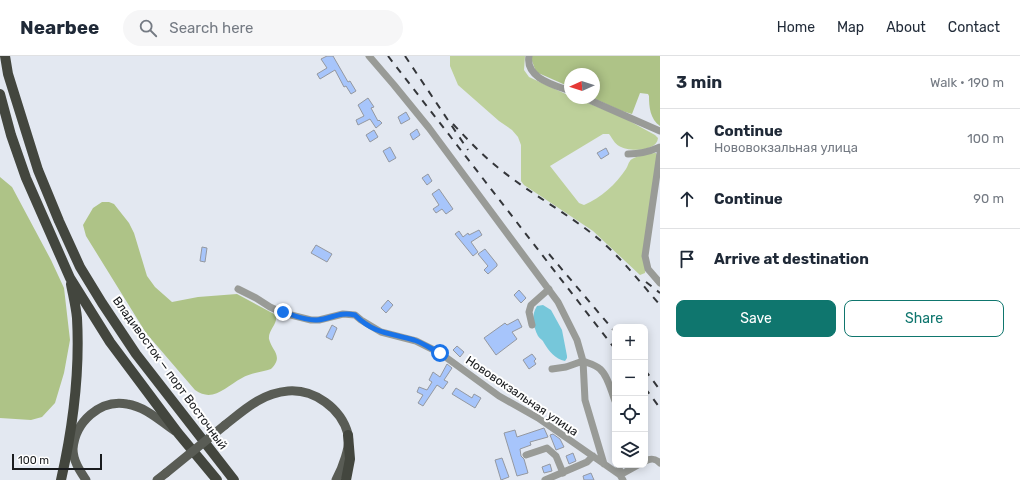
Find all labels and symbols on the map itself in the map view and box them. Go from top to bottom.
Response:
north arrow [564,68,600,104]
street label: Владивосток — порт Восточный [110,294,230,452]
route end [274,303,292,321]
route start [431,344,449,362]
street label: Нововокзальная улица [463,353,581,439]
scale bar [12,452,102,471]

